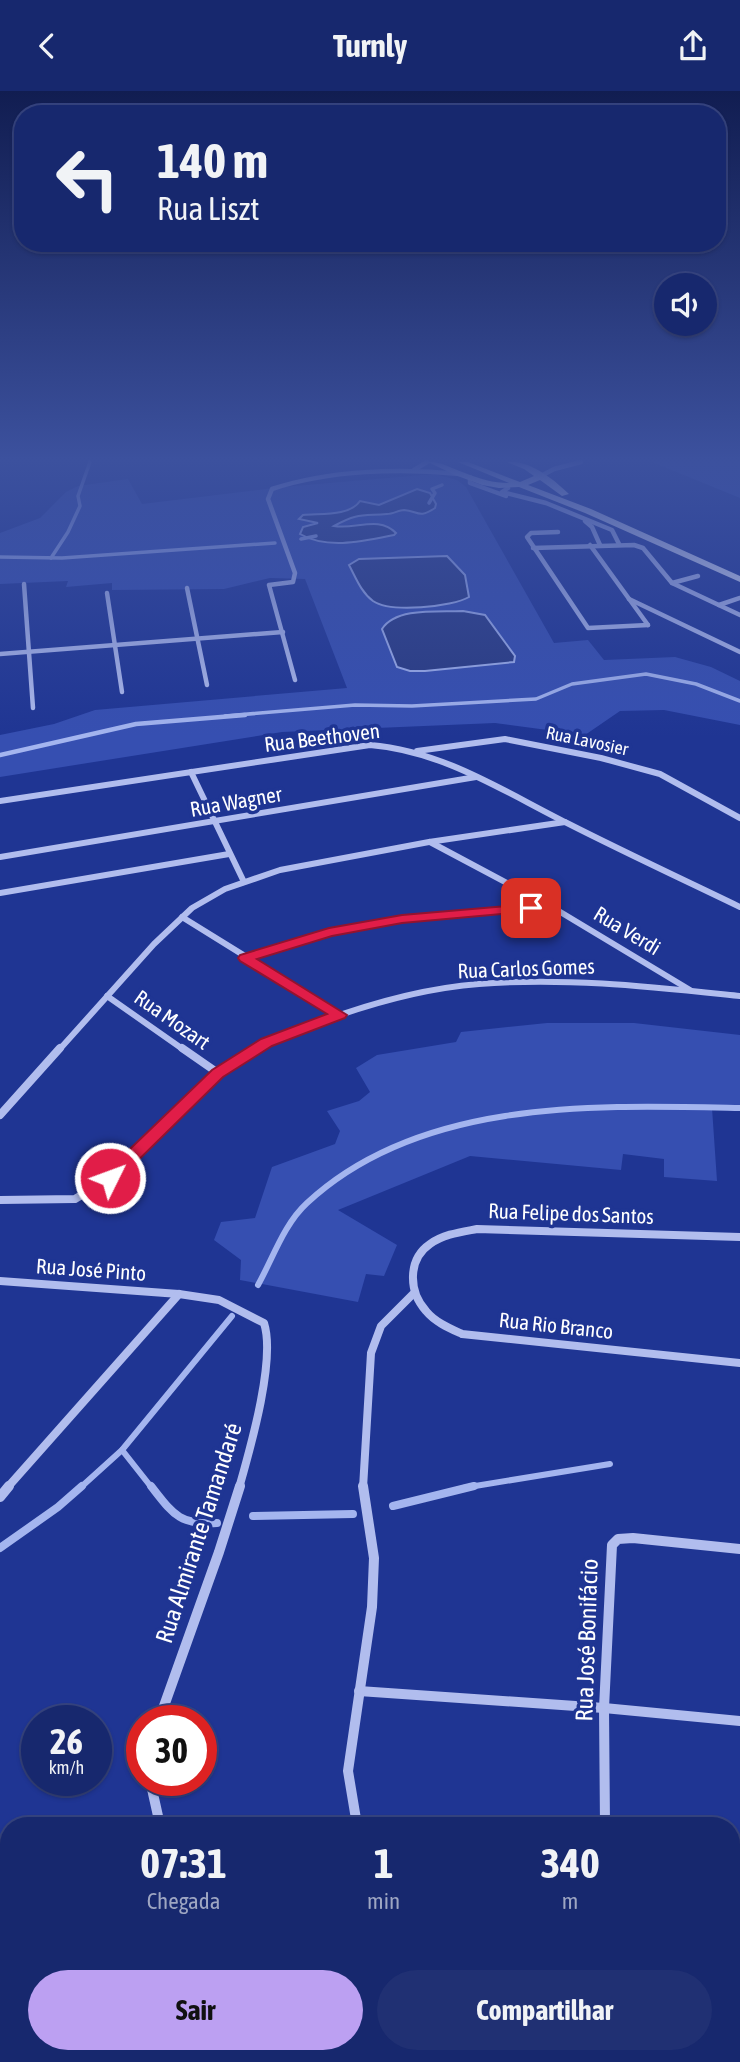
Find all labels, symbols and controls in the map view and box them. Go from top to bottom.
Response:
icon: back [28,27,66,65]
text: Turnly [333,27,407,64]
icon: share [674,27,712,65]
text: 140 m [157,132,268,188]
icon: left [42,133,133,224]
text: Rua Liszt [157,190,260,227]
map controls [654,273,717,336]
button: sound [654,273,717,336]
street label: Rua Beethoven [263,718,381,756]
street label: Rua Lavosier [544,722,631,760]
street label: Rua Wagner [188,781,284,821]
pin [501,878,561,938]
icon: arrive [512,889,550,927]
street label: Rua Verdi [590,901,665,959]
street label: Rua Carlos Gomes [457,954,595,982]
street label: Rua Mozart [130,985,215,1054]
position arrow [73,1141,147,1215]
street label: Rua Felipe dos Santos [488,1198,654,1228]
street label: Rua José Pinto [35,1253,147,1285]
street label: Rua Rio Branco [498,1307,614,1343]
street label: Rua Almirante Tamandaré [150,1419,247,1646]
street label: Rua José Bonifácio [570,1558,603,1722]
speed limit sign: 30 [126,1705,217,1796]
text: 26 [50,1721,83,1761]
text: km/h [49,1757,84,1778]
text: 07:31 [140,1839,227,1887]
text: 1 [374,1839,393,1887]
text: 340 [540,1839,600,1887]
text: Chegada [147,1888,220,1914]
text: min [367,1888,400,1914]
text: m [562,1888,578,1914]
button: Sair [28,1970,363,2050]
button: Compartilhar [377,1970,712,2050]

